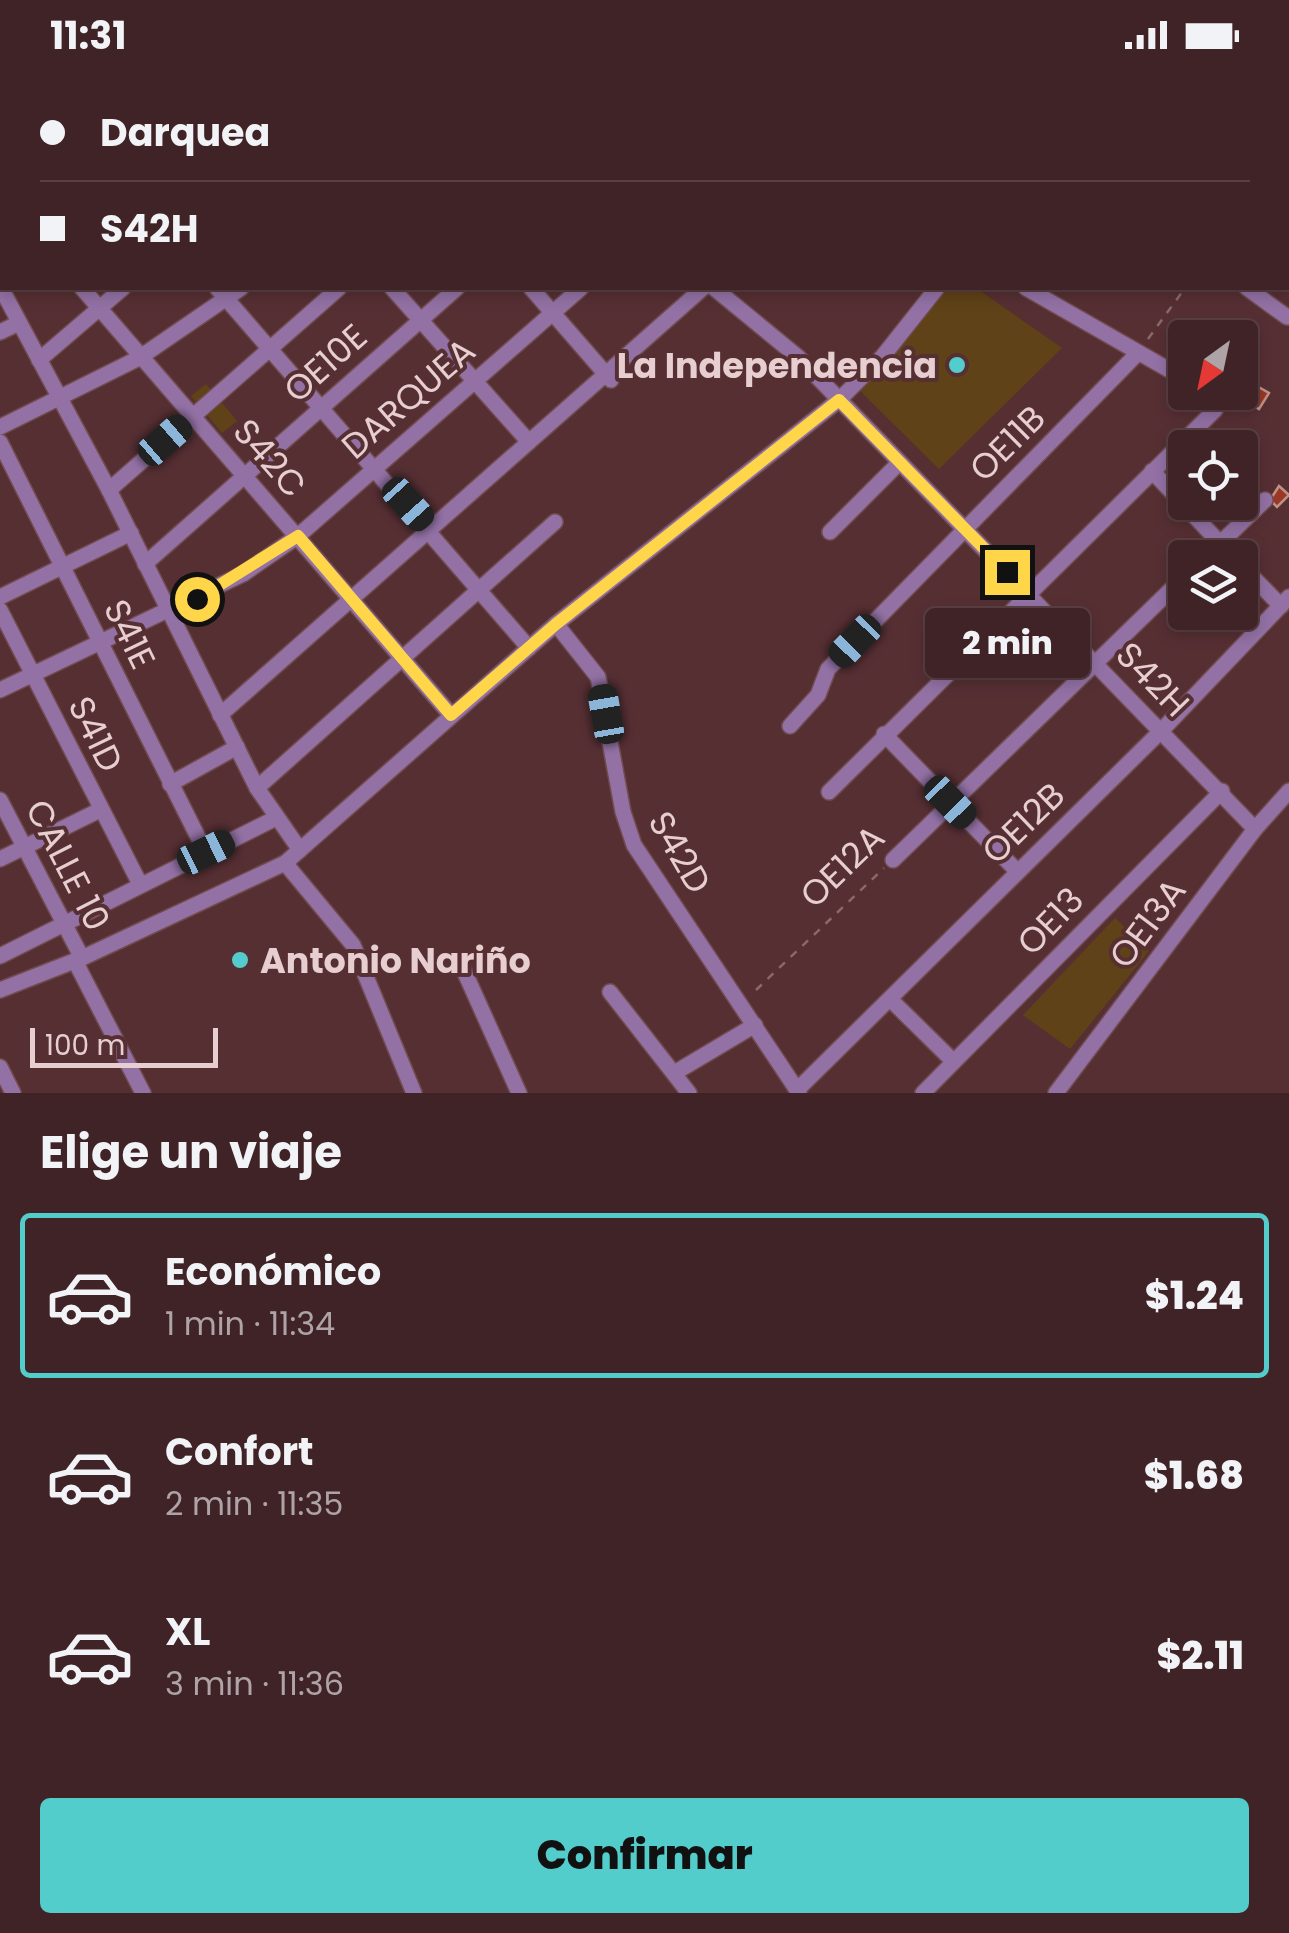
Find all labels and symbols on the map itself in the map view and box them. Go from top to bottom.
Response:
street label: OE10E [273,312,377,414]
north arrow [1168,320,1258,410]
street label: DARQUEA [331,326,485,470]
place label: La Independencia [617,341,937,390]
marker: La Independencia [946,354,968,376]
street label: OE11B [958,394,1056,492]
street label: S42C [222,408,318,508]
car [133,409,197,471]
car [377,472,439,536]
route end [985,550,1030,595]
route start [175,577,220,622]
street label: S41E [92,591,168,677]
callout: 2 min [924,607,1090,677]
car [823,609,887,673]
street label: S42H [1105,631,1201,727]
car [586,682,626,746]
street label: S41D [57,688,135,780]
car [918,770,982,834]
street label: OE12B [971,771,1075,875]
street label: CALLE 10 [14,791,122,939]
street label: S42D [637,802,723,902]
street label: OE12A [789,814,895,918]
car [172,825,240,879]
street label: OE13A [1097,868,1197,978]
street label: OE13 [1006,876,1094,966]
place label: Antonio Nariño [260,936,531,985]
marker: Antonio Nariño [229,949,251,971]
scale bar [30,1023,218,1068]

